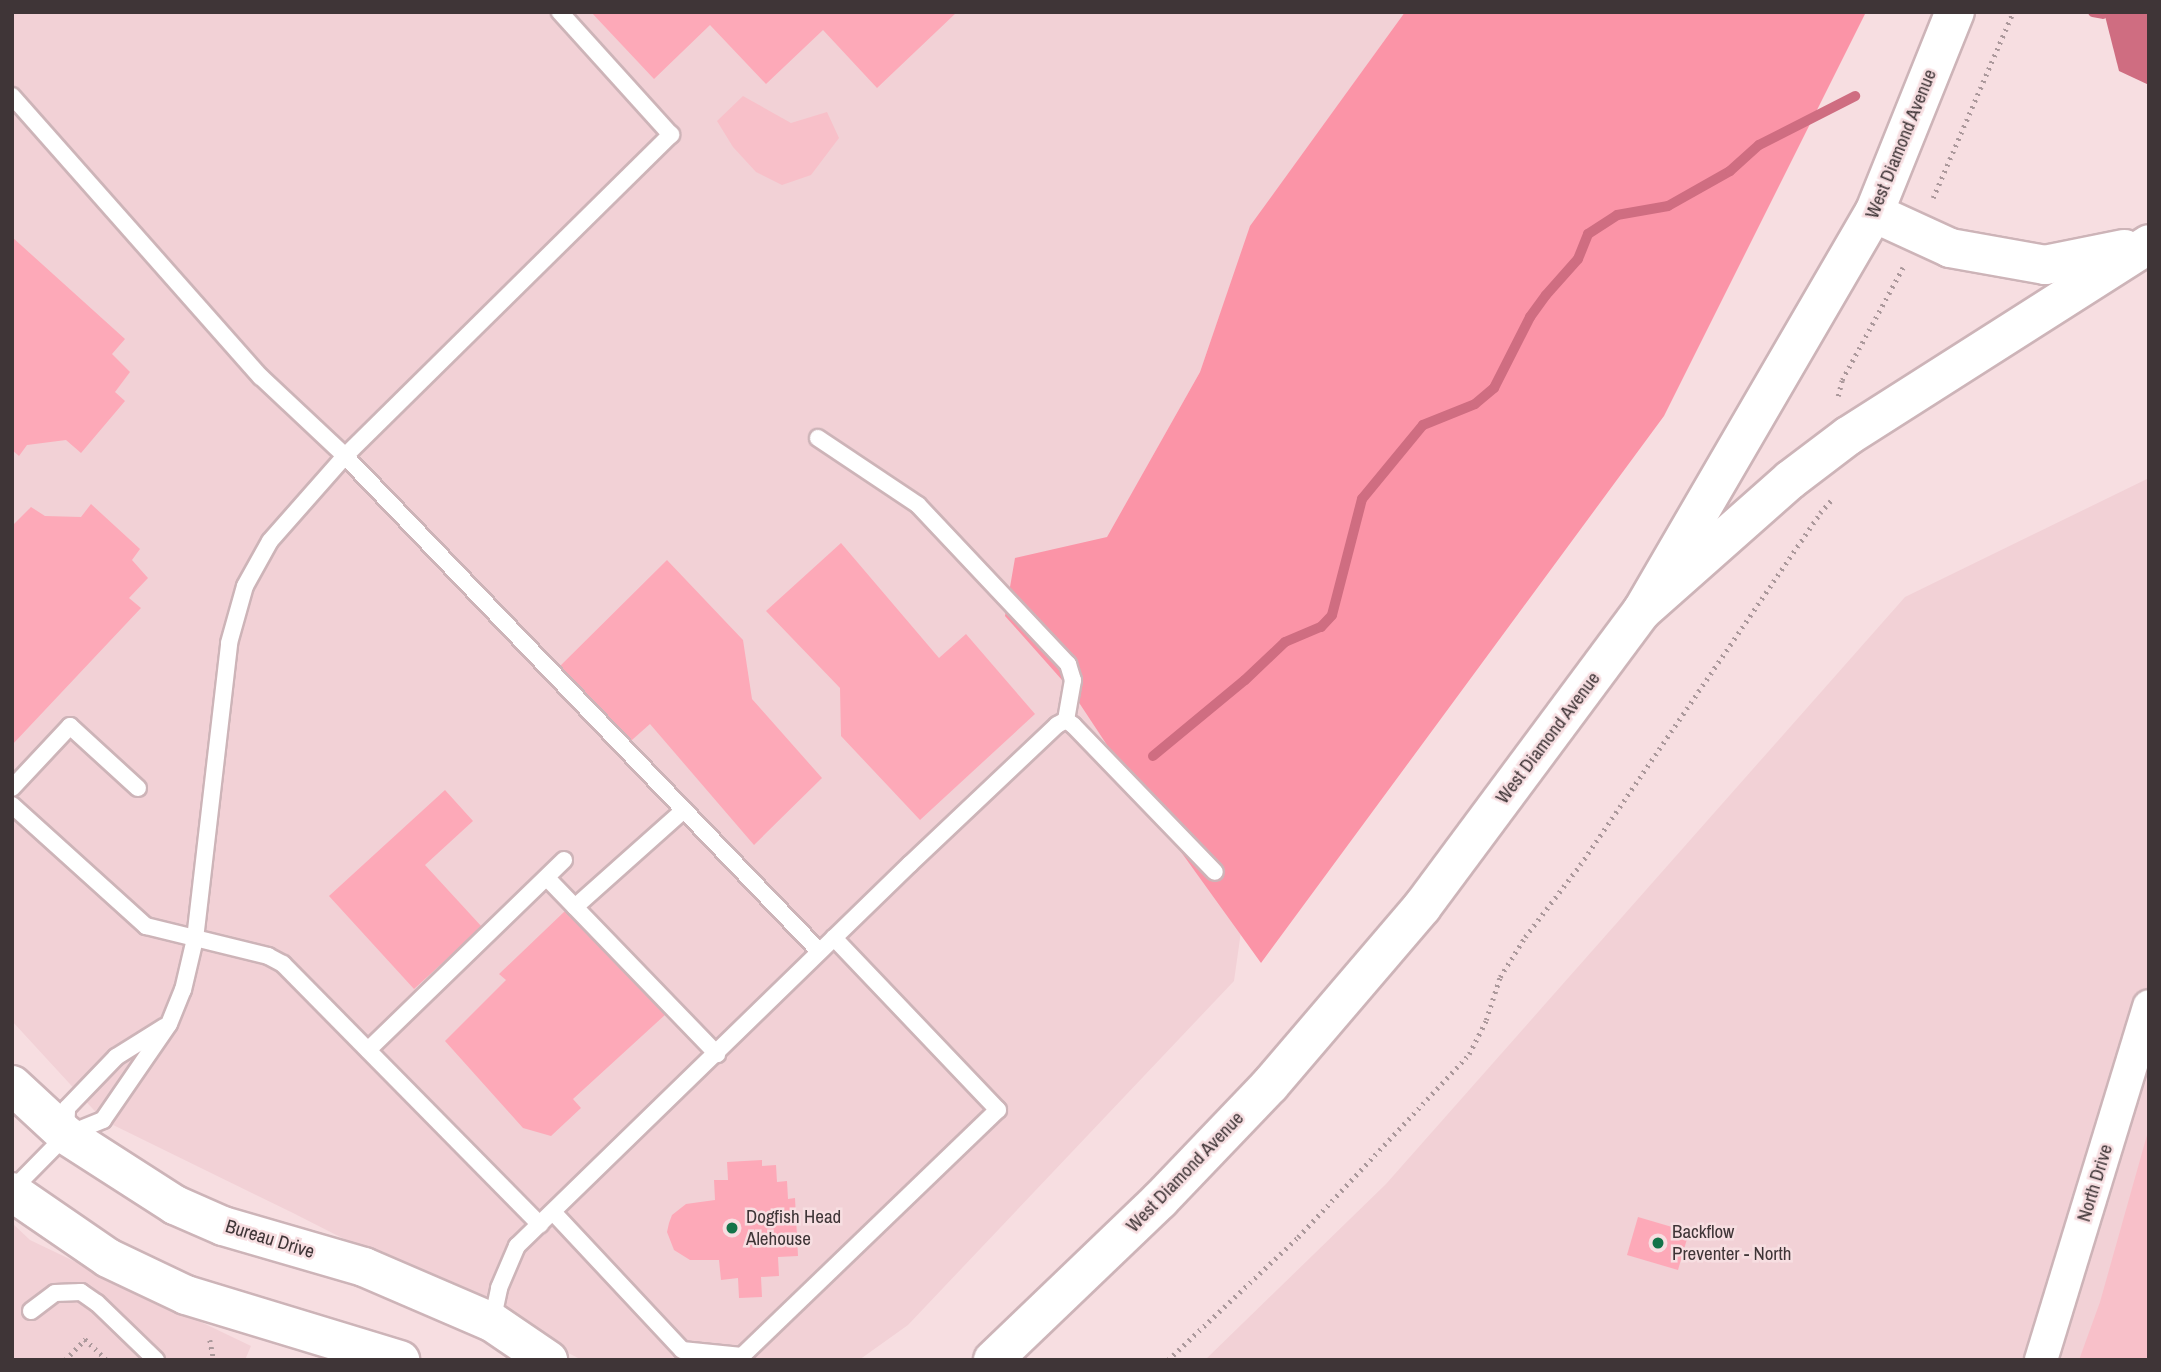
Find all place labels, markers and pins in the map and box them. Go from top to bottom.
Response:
place label: Dogfish Head Alehouse [746,1206,841,1250]
marker: Dogfish Head Alehouse [724,1220,740,1236]
place label: Backflow Preventer - North [1672,1221,1791,1265]
marker: Backflow Preventer - North [1650,1235,1666,1251]

